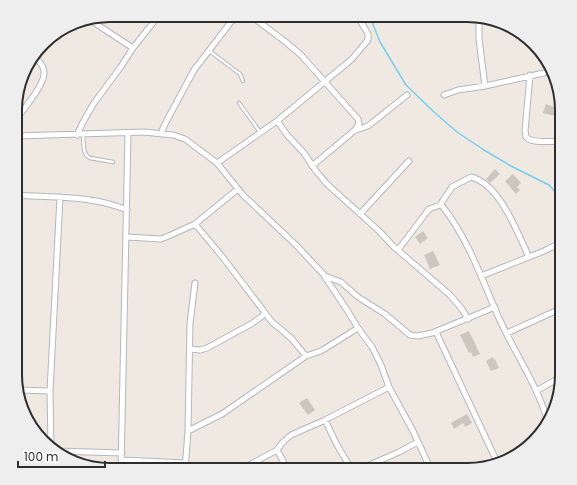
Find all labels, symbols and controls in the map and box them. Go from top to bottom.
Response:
scale bar [18,443,105,469]
text: 100 m [24,448,58,465]

